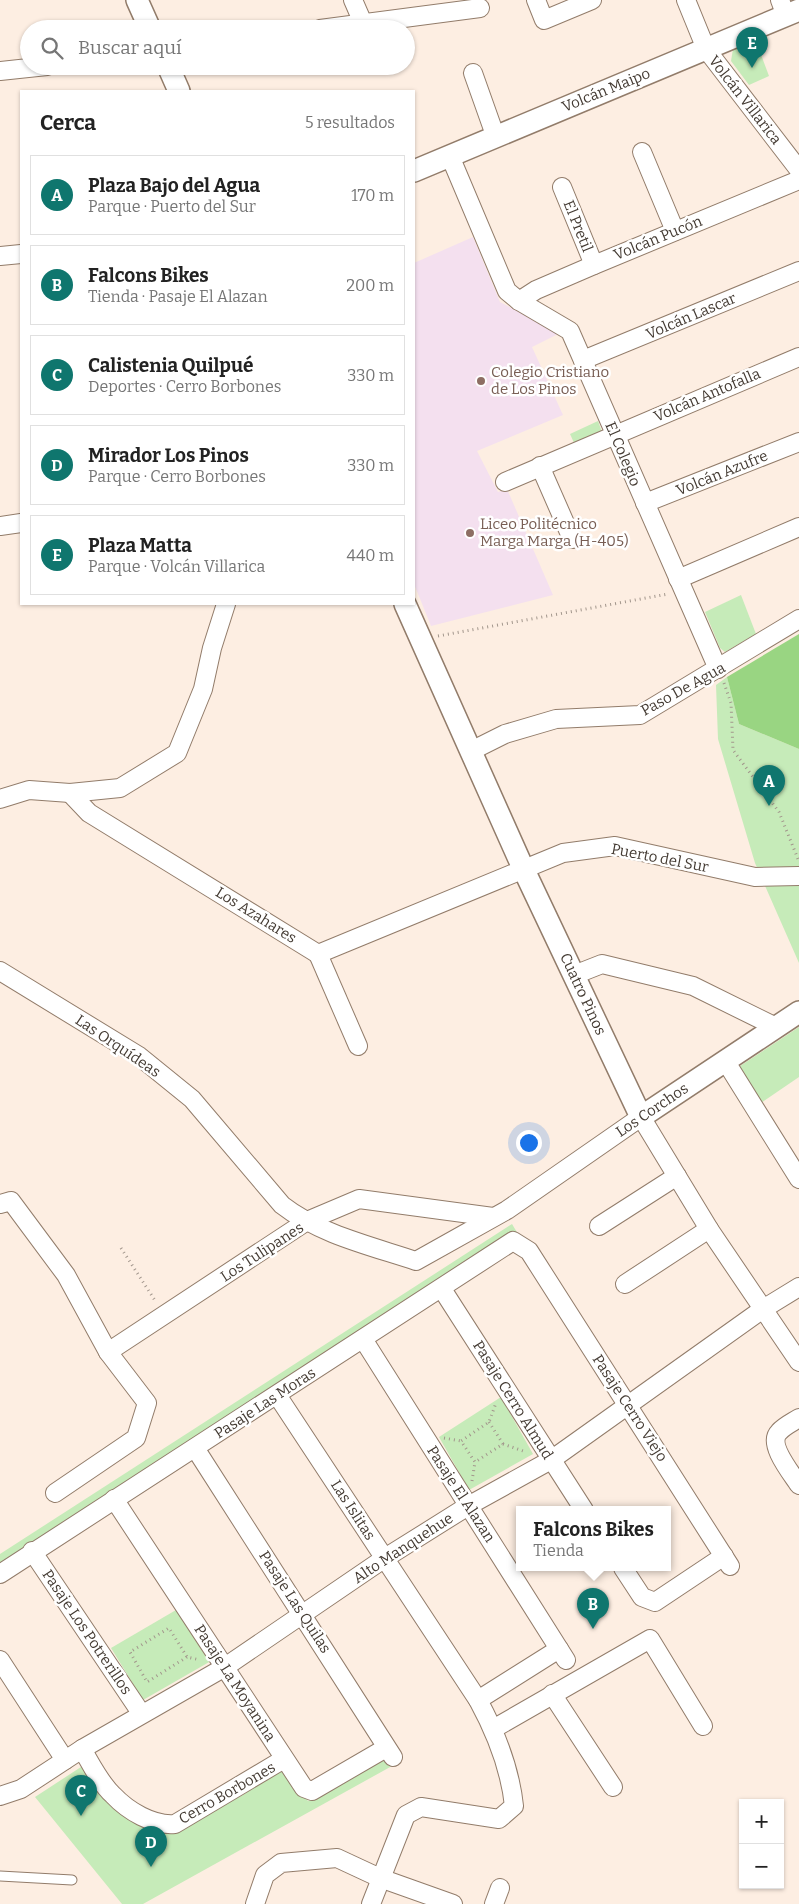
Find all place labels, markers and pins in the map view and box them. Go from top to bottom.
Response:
pin: E [736,27,768,68]
place label: Colegio Cristiano de Los Pinos [491,363,609,398]
marker: Colegio Cristiano de Los Pinos [475,375,487,387]
place label: Liceo Politécnico Marga Marga (H-405) [480,515,629,550]
marker: Liceo Politécnico Marga Marga (H-405) [464,527,476,539]
pin: A [753,765,785,806]
pin: B [577,1588,609,1629]
pin: C [65,1775,97,1816]
pin: D [135,1826,167,1867]

